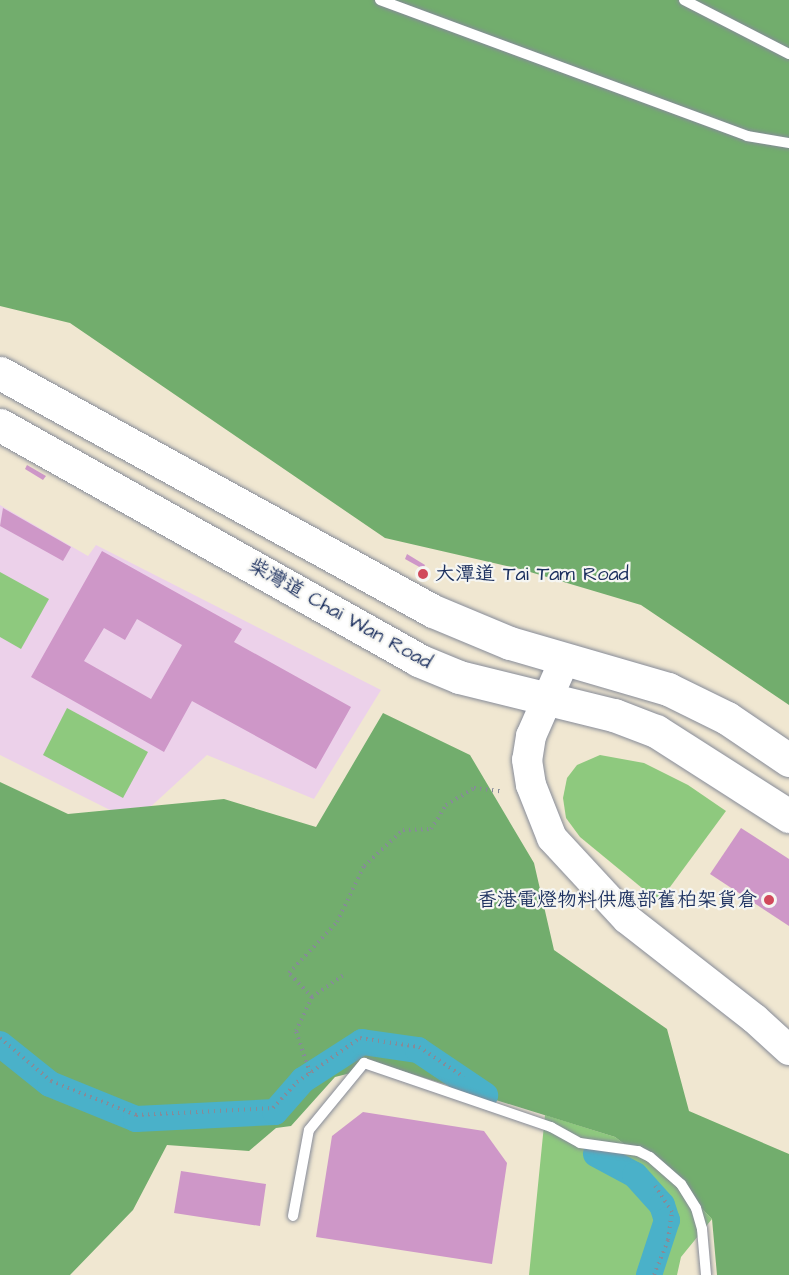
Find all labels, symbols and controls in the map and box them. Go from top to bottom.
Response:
street label: 柴灣道 Chai Wan Road [244,554,436,674]
place label: 大潭道 Tai Tam Road [435,562,629,586]
marker: 大潭道 Tai Tam Road [416,567,430,581]
place label: 香港電燈物料供應部舊柏架貨倉 [477,888,757,912]
marker: 香港電燈物料供應部舊柏架貨倉 [762,893,776,907]

